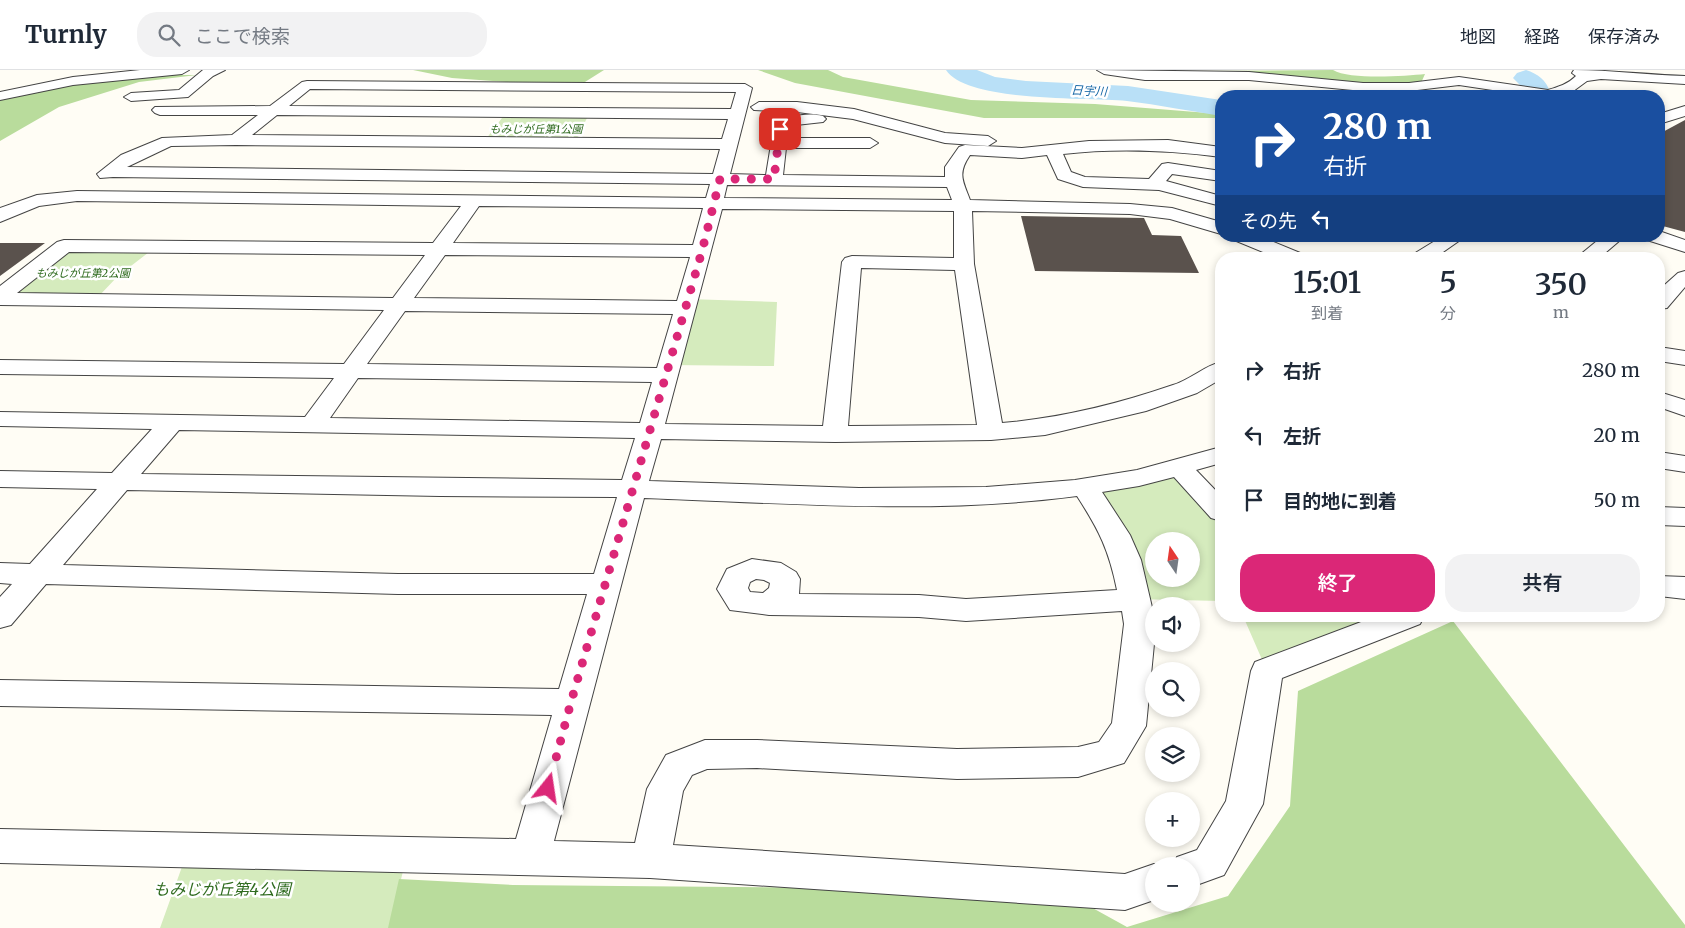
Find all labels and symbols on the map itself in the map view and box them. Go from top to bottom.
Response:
water label: 日宇川 [1071,82,1109,99]
pin [759,108,801,150]
park label: もみじが丘第1公園 [490,122,584,136]
park label: もみじが丘第2公園 [36,266,132,280]
north arrow [1145,532,1200,588]
position arrow [521,761,573,813]
park label: もみじが丘第4公園 [153,879,293,899]

